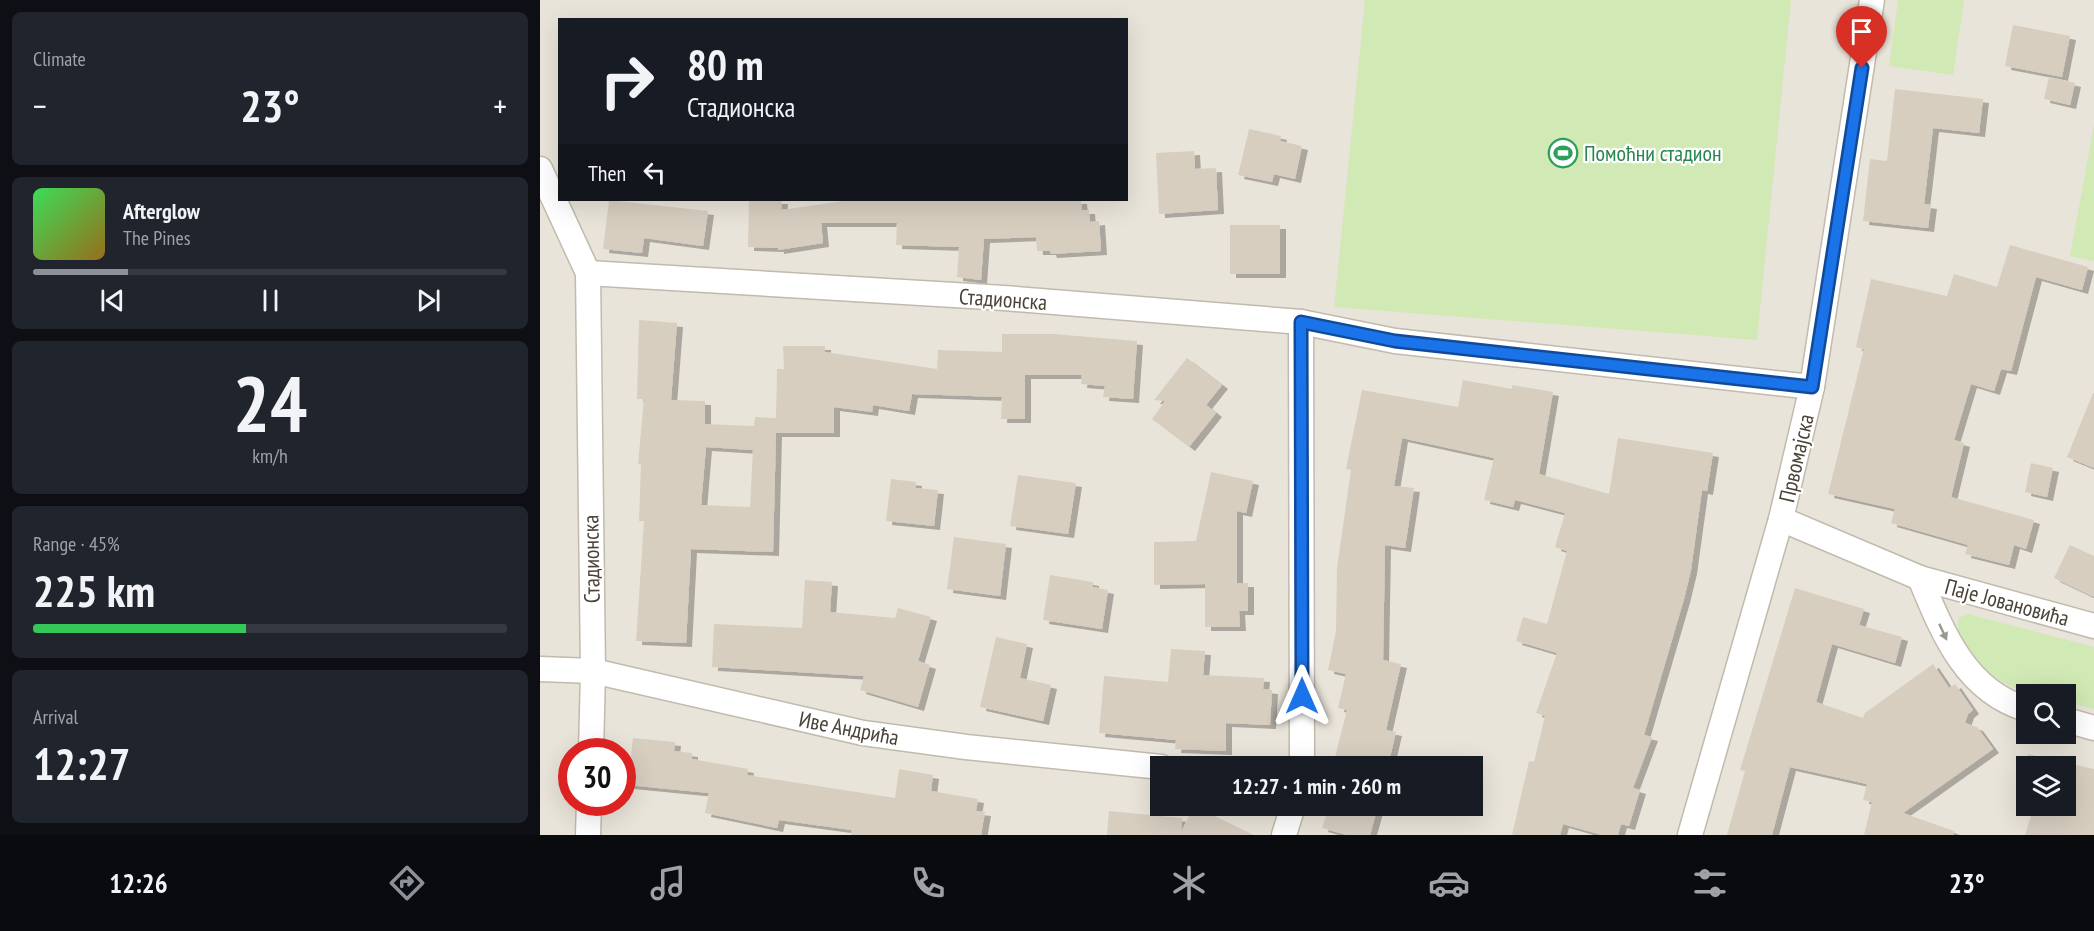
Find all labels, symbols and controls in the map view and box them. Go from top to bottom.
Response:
pin [1836,6,1887,68]
icon: arrive [1845,15,1878,48]
text: 80 m [687,37,764,92]
icon: right [588,42,666,120]
text: Climate [33,46,86,72]
text: 23° [240,76,300,134]
text: − [33,84,47,127]
text: + [493,84,507,127]
text: Стадионска [687,90,795,124]
sports icon: Помоћни стадион [1547,137,1579,169]
place label: Помоћни стадион [1584,139,1722,167]
icon: left [638,156,671,189]
text: Then [588,159,626,187]
text: Afterglow [123,197,200,225]
text: The Pines [123,225,190,251]
street label: Стадионска [958,282,1048,316]
icon: previous [96,284,129,317]
icon: pause [254,284,287,317]
icon: next [412,284,445,317]
text: 24 [233,353,307,454]
street label: Првомајска [1772,411,1820,505]
text: km/h [252,443,288,469]
street label: Стадионска [576,515,606,603]
text: Range · 45% [33,531,120,557]
text: 225 km [33,561,155,619]
street label: Паје Јовановића [1942,572,2072,632]
one-way arrow [1939,624,1948,641]
position arrow [1270,664,1334,728]
map controls [2016,684,2076,816]
button: search [2016,684,2076,744]
text: Arrival [33,704,78,730]
street label: Иве Андрића [797,705,901,751]
text: 12:27 [33,734,130,792]
speed limit sign: 30 [558,738,636,816]
button: layers [2016,756,2076,816]
text: 12:27 · 1 min · 260 m [1232,772,1401,800]
icon: directions [386,862,428,904]
icon: music [647,862,689,904]
icon: phone [907,862,949,904]
icon: climate [1168,862,1210,904]
icon: car [1428,862,1470,904]
icon: filters [1689,862,1731,904]
text: 12:26 [109,866,168,900]
text: 23° [1949,866,1985,900]

